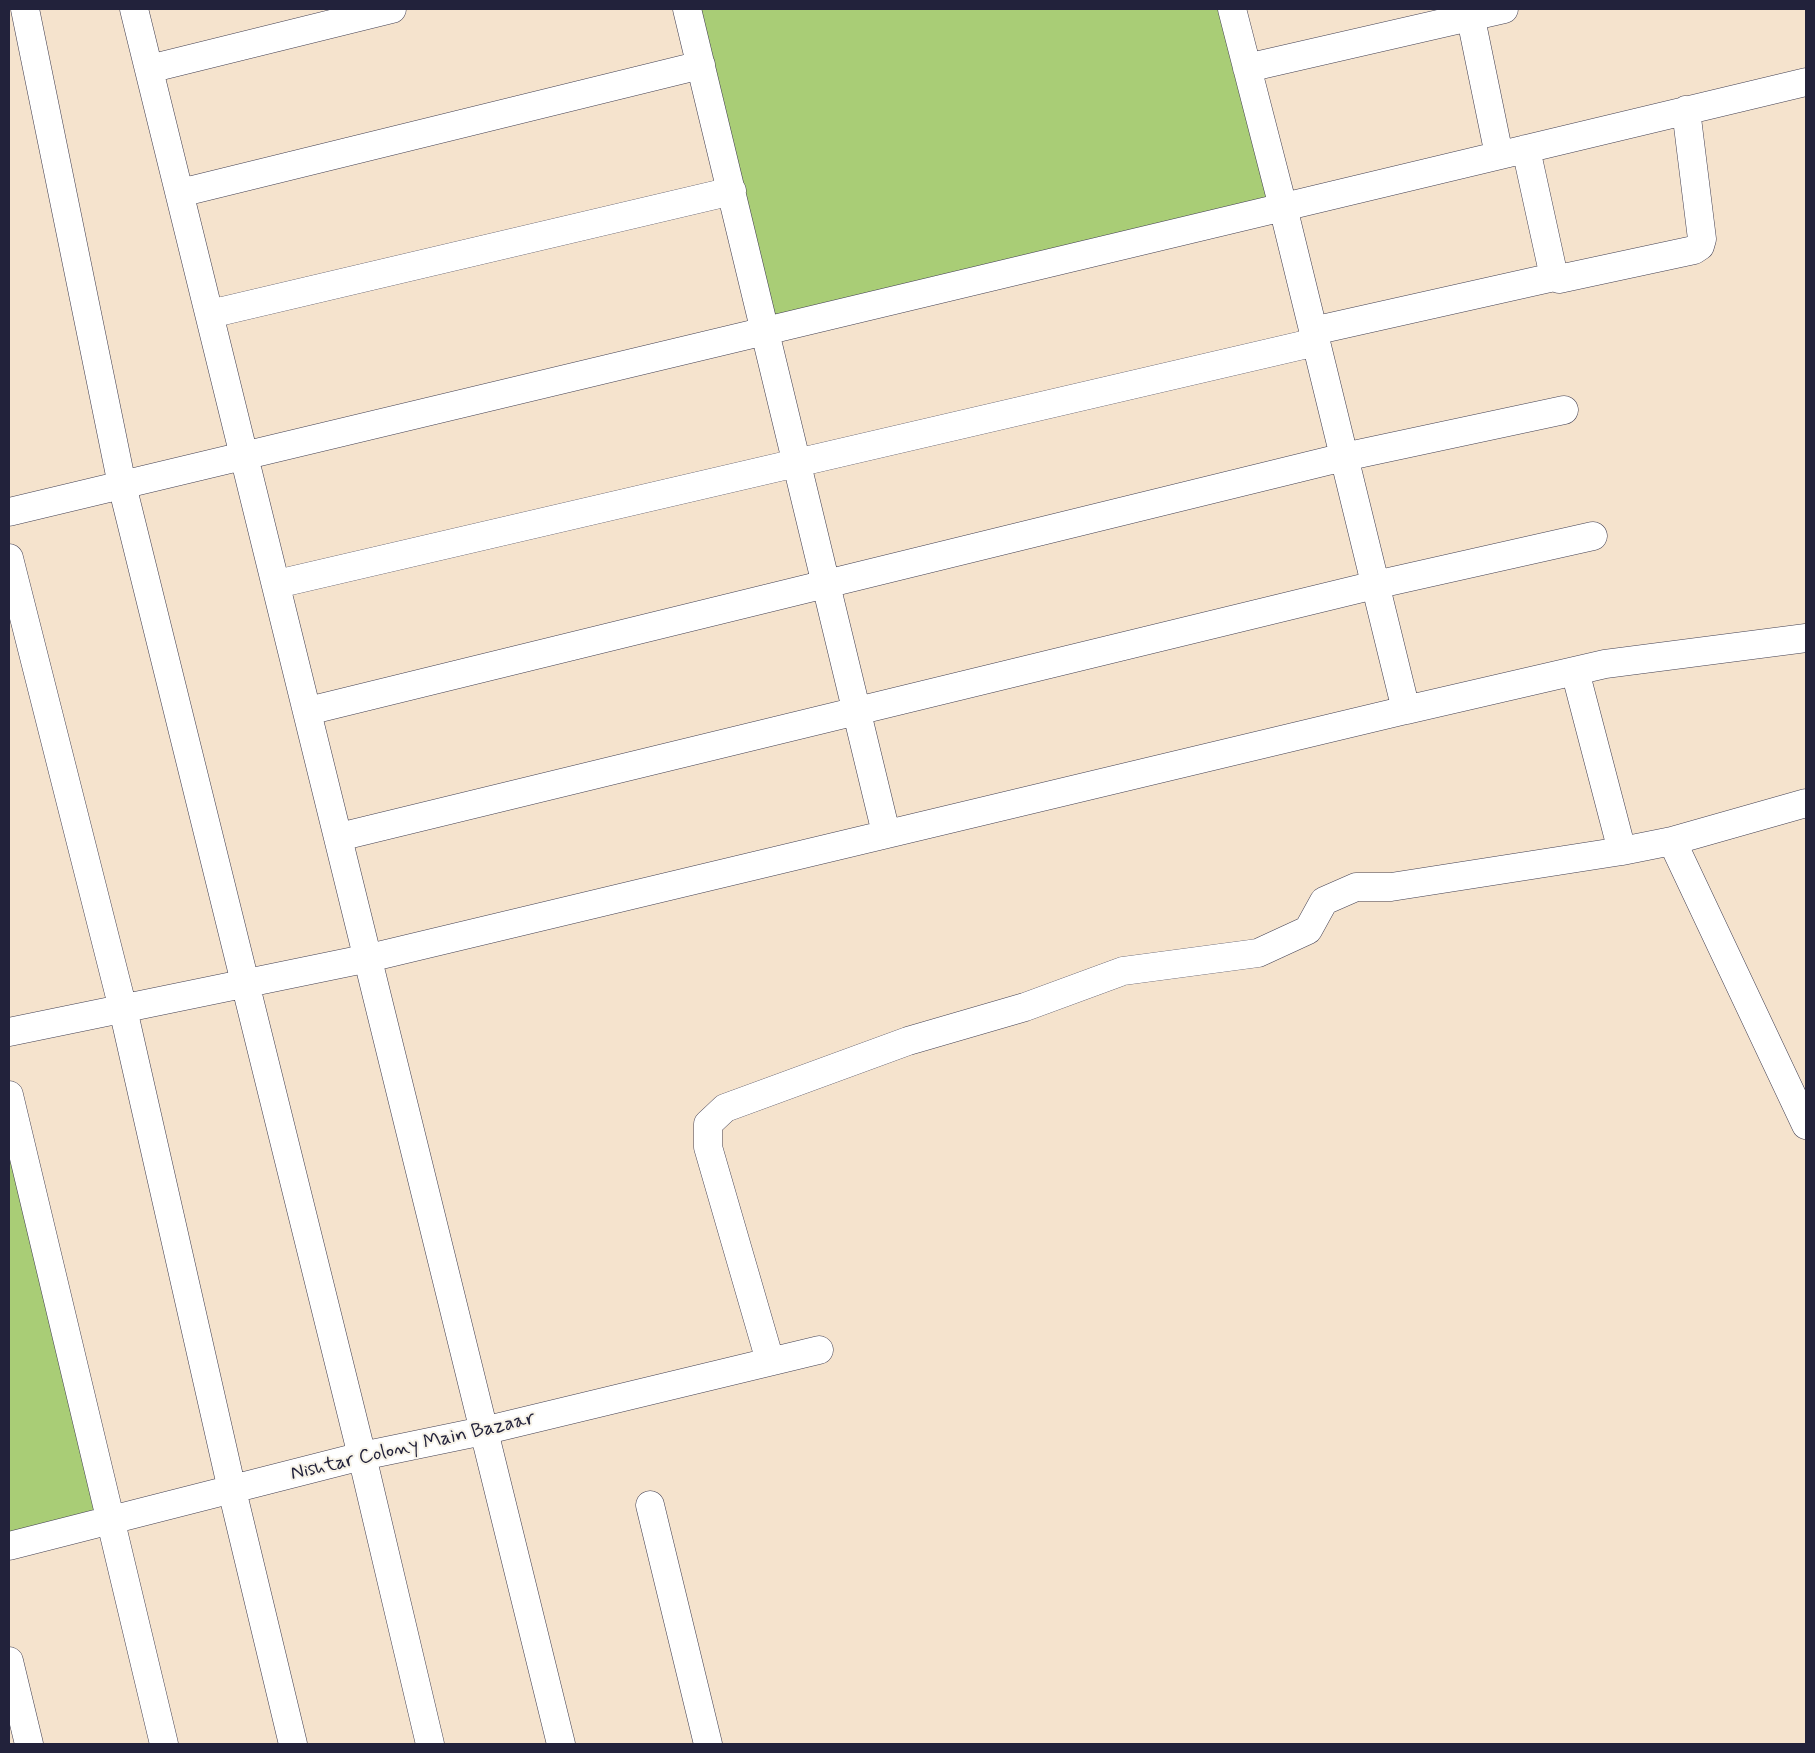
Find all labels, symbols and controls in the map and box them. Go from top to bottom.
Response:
street label: Nishtar Colony Main Bazaar [288,1407,538,1487]

